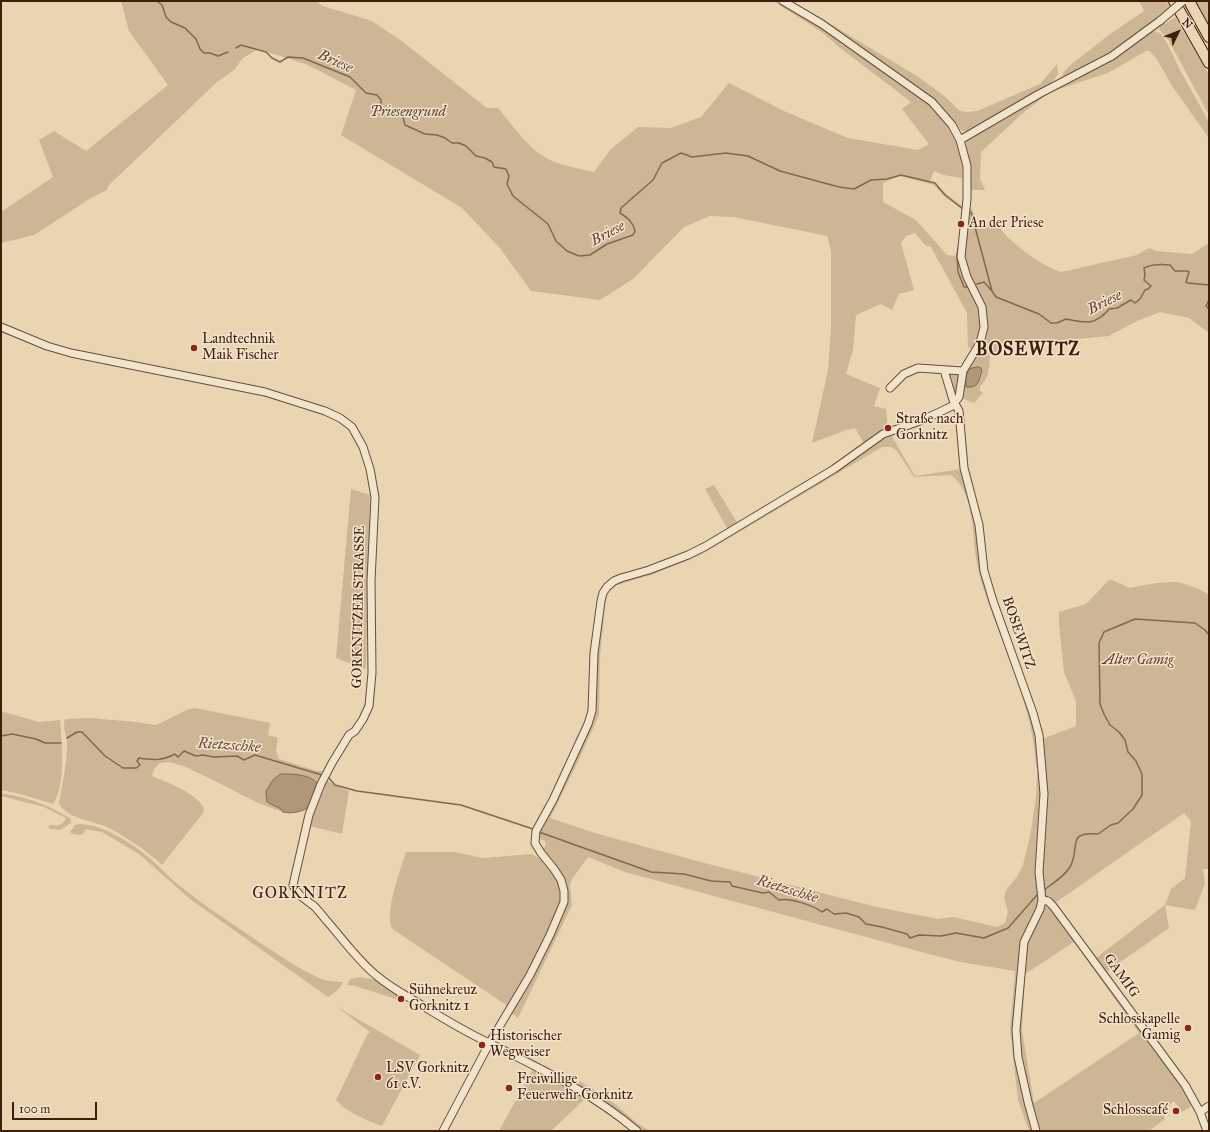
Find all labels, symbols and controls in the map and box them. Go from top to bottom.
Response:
north arrow [1158,12,1198,52]
text: N [1179,16,1195,31]
water label: Briese [315,46,355,78]
park label: Priesengrund [370,105,446,121]
place label: An der Priese [969,216,1044,232]
water label: Briese [588,218,628,250]
marker: An der Priese [956,219,966,229]
water label: Briese [1085,287,1125,319]
place label: Landtechnik Maik Fischer [202,332,279,364]
district label: BOSEWITZ [975,340,1081,362]
marker: Landtechnik Maik Fischer [189,343,199,353]
place label: Straße nach Gorknitz [896,412,963,444]
marker: Straße nach Gorknitz [883,423,893,433]
street label: GORKNITZER STRASSE [349,526,369,688]
street label: BOSEWITZ [998,595,1038,671]
park label: Alter Gamig [1102,653,1174,669]
water label: Rietzschke [197,735,261,757]
water label: Rietzschke [754,872,820,908]
district label: GORKNITZ [252,884,348,904]
street label: GAMIG [1099,951,1143,1001]
place label: Sühnekreuz Gorknitz 1 [409,983,477,1016]
marker: Sühnekreuz Gorknitz 1 [396,994,406,1004]
place label: Schlosskapelle Gamig [1099,1012,1180,1044]
marker: Schlosskapelle Gamig [1183,1023,1193,1033]
place label: Historischer Wegweiser [490,1029,562,1062]
marker: Historischer Wegweiser [477,1040,487,1050]
place label: LSV Gorknitz 61 e.V. [386,1061,469,1094]
marker: LSV Gorknitz 61 e.V. [373,1072,383,1082]
place label: Freiwillige Feuerwehr Gorknitz [517,1072,633,1104]
marker: Freiwillige Feuerwehr Gorknitz [504,1083,514,1093]
scale bar [14,1094,99,1120]
text: 100 m [19,1102,50,1116]
place label: Schlosscafé [1103,1103,1168,1119]
marker: Schlosscafé [1171,1106,1181,1116]

